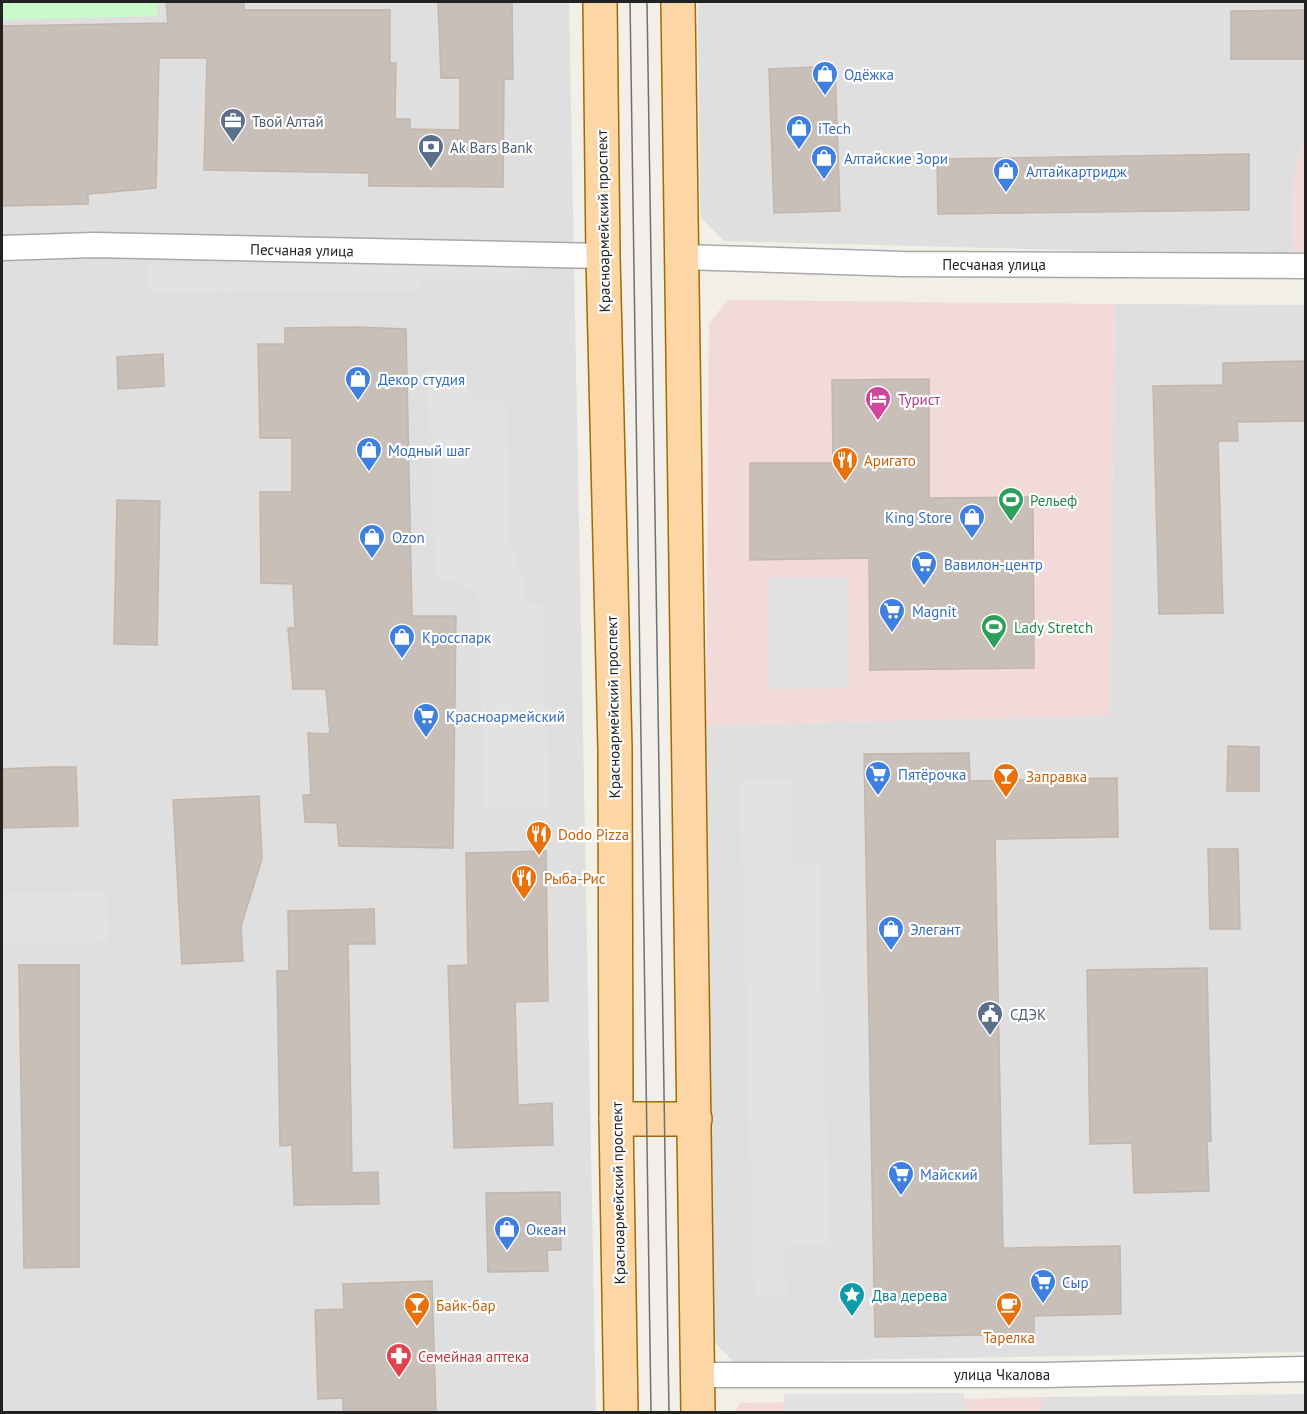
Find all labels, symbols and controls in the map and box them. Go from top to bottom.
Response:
shop icon: Одёжка [810,59,840,97]
place label: Одёжка [844,65,894,84]
office icon: Твой Алтай [218,106,248,144]
place label: Твой Алтай [252,112,324,131]
shop icon: iTech [784,113,814,151]
place label: iTech [818,119,851,138]
street label: Красноармейский проспект [592,129,614,313]
bank icon: Ak Bars Bank [416,132,446,170]
place label: Ak Bars Bank [450,138,534,157]
shop icon: Алтайские Зори [809,143,839,181]
place label: Алтайские Зори [844,149,948,168]
shop icon: Алтайкартридж [991,156,1021,194]
place label: Алтайкартридж [1026,162,1127,181]
street label: Песчаная улица [250,240,354,260]
street label: Песчаная улица [942,255,1046,274]
shop icon: Декор студия [343,364,373,402]
place label: Декор студия [378,370,465,389]
hotel icon: Турист [863,384,893,422]
place label: Турист [898,390,940,409]
shop icon: Модный шаг [354,435,384,473]
place label: Модный шаг [388,441,471,460]
restaurant icon: Аригато [830,445,860,483]
place label: Аригато [864,451,916,470]
sports icon: Рельеф [996,485,1026,523]
place label: Рельеф [1030,491,1077,510]
shop icon: King Store [957,502,987,540]
place label: King Store [885,508,952,527]
shop icon: Ozon [357,522,387,560]
place label: Ozon [392,528,425,547]
supermarket icon: Вавилон-центр [909,549,939,587]
place label: Вавилон-центр [944,555,1043,574]
supermarket icon: Magnit [877,596,907,634]
place label: Magnit [912,602,957,621]
sports icon: Lady Stretch [979,612,1009,650]
street label: Красноармейский проспект [602,615,624,799]
place label: Lady Stretch [1014,618,1093,637]
shop icon: Кросспарк [387,622,417,660]
place label: Кросспарк [422,628,492,647]
supermarket icon: Красноармейский [411,701,441,739]
place label: Красноармейский [446,707,565,726]
supermarket icon: Пятёрочка [863,759,893,797]
bar icon: Заправка [991,761,1021,799]
place label: Пятёрочка [898,765,966,784]
place label: Заправка [1026,767,1087,786]
restaurant icon: Dodo Pizza [524,819,554,857]
place label: Dodo Pizza [558,825,629,844]
restaurant icon: Рыба-Рис [509,863,539,901]
place label: Рыба-Рис [544,869,606,888]
shop icon: Элегант [876,914,906,952]
place label: Элегант [910,920,960,939]
public building icon: СДЭК [975,999,1005,1037]
place label: СДЭК [1010,1005,1046,1024]
street label: Красноармейский проспект [607,1101,629,1285]
supermarket icon: Майский [886,1159,916,1197]
place label: Майский [920,1165,978,1184]
shop icon: Океан [492,1214,522,1252]
place label: Океан [526,1220,566,1239]
supermarket icon: Сыр [1028,1267,1058,1305]
place label: Сыр [1062,1273,1089,1292]
place icon: Два дерева [837,1280,867,1318]
place label: Два дерева [872,1286,947,1305]
bar icon: Байк-бар [402,1290,432,1328]
cafe icon: Тарелка [994,1290,1024,1328]
place label: Байк-бар [436,1296,496,1315]
place label: Тарелка [983,1328,1035,1347]
pharmacy icon: Семейная аптека [384,1341,414,1379]
place label: Семейная аптека [418,1347,529,1366]
street label: улица Чкалова [954,1365,1050,1384]

